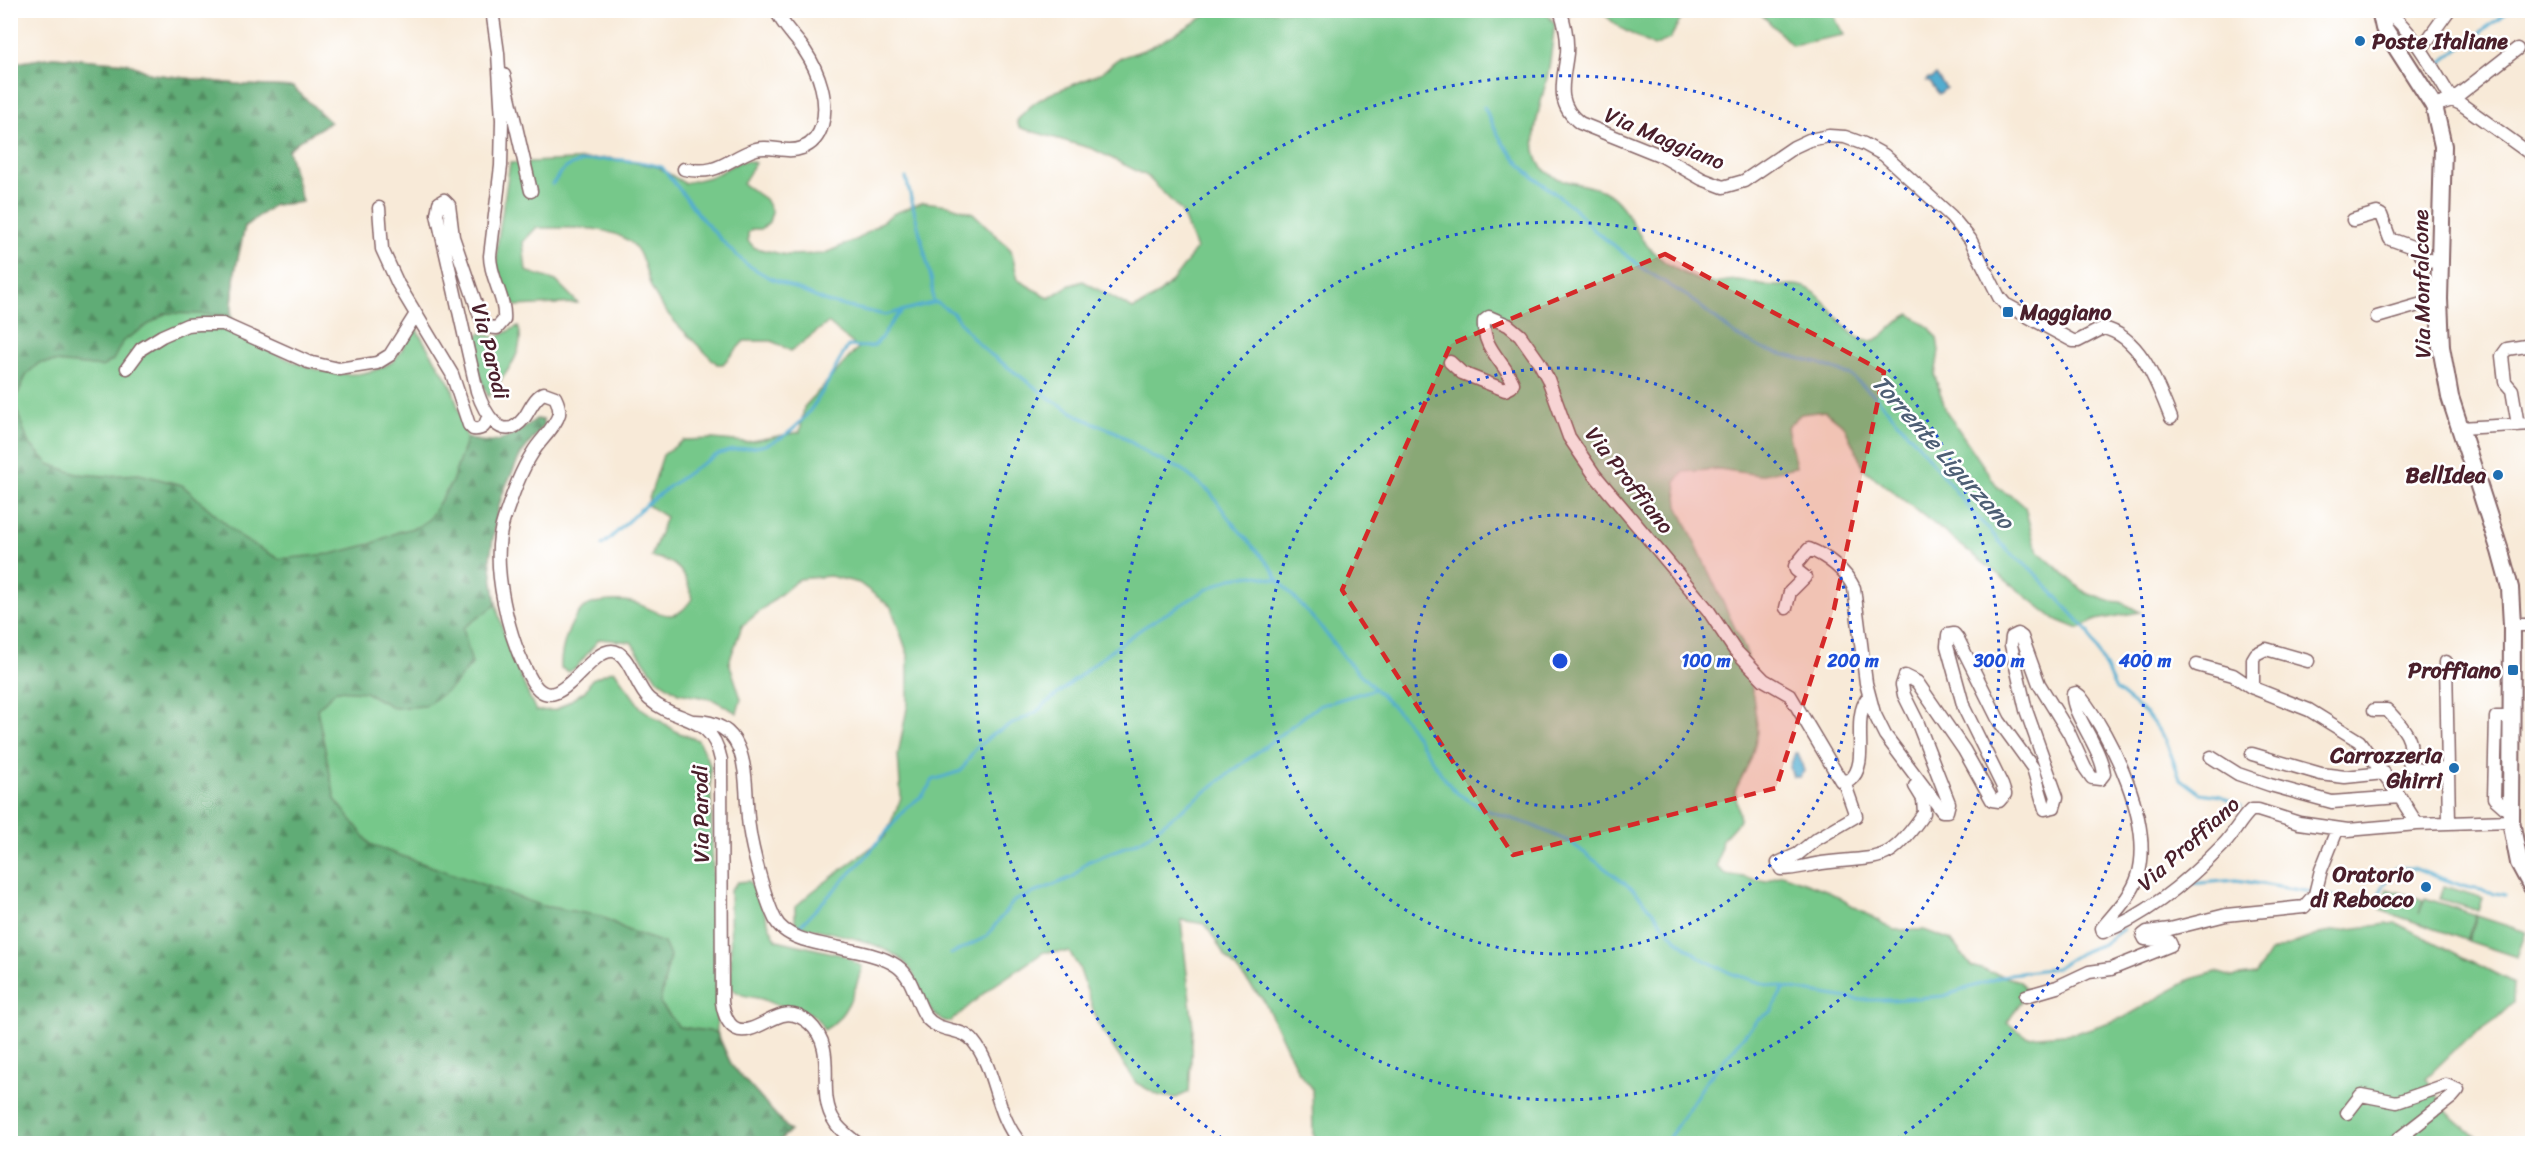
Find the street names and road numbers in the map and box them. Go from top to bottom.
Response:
street label: Via Maggiano [1598,96,1731,181]
street label: Via Monfalcone [2401,209,2442,359]
street label: Via Parodi [460,299,521,404]
street label: Via Proffiano [1575,418,1684,543]
street label: Via Parodi [680,764,721,863]
street label: Via Proffiano [2128,786,2249,901]

